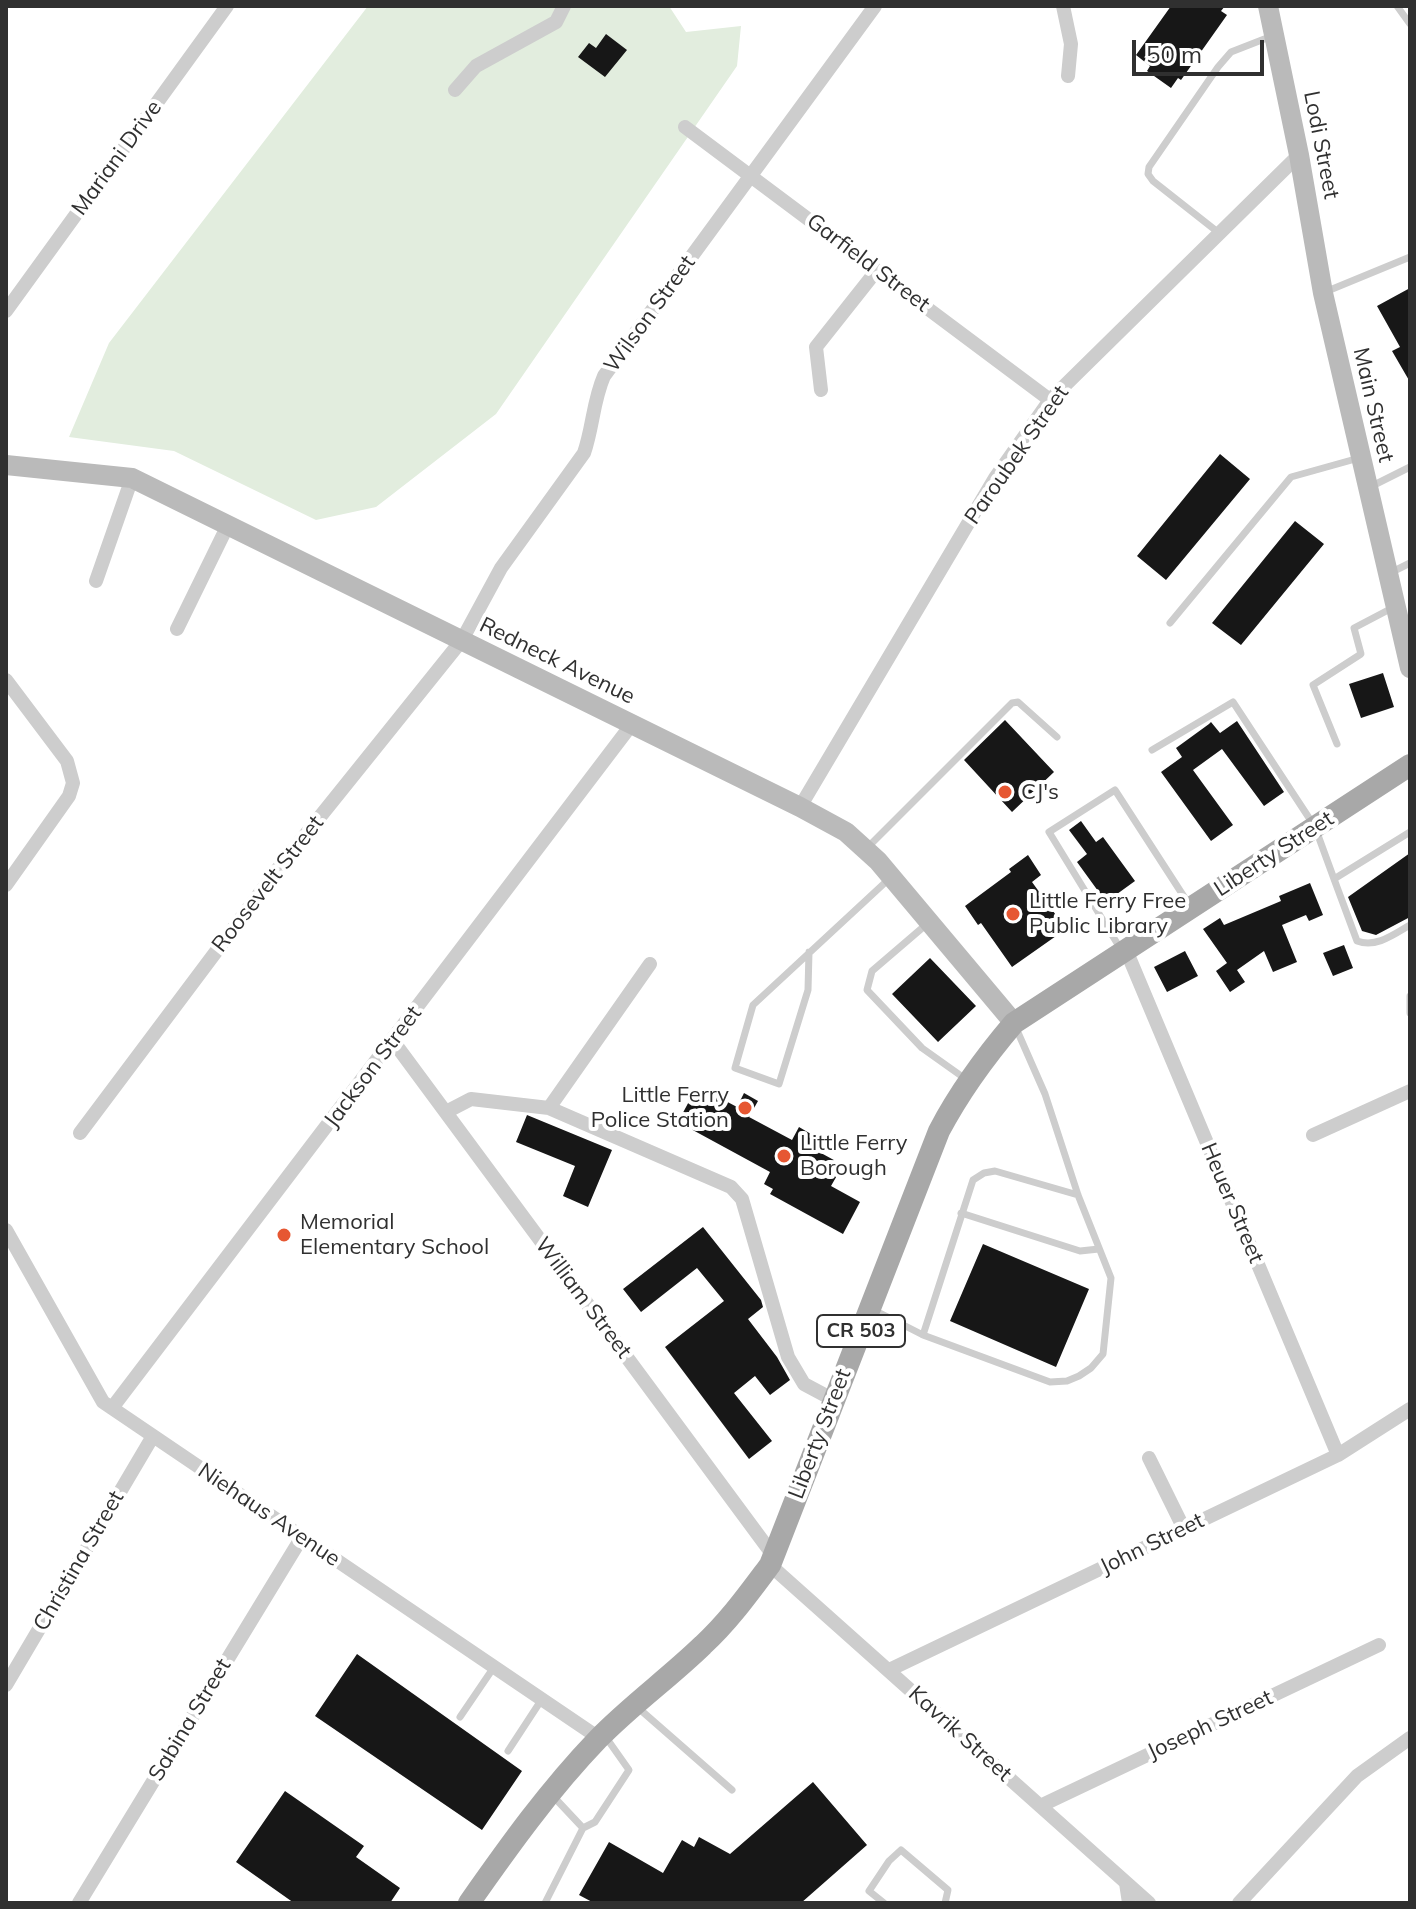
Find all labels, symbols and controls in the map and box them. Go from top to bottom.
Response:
scale bar [1136,24,1268,74]
text: 50 m [1146,39,1202,69]
street label: Lodi Street [1298,89,1344,201]
street label: Mariani Drive [66,95,168,221]
street label: Garfield Street [801,208,935,318]
street label: Wilson Street [599,250,701,378]
street label: Main Street [1347,345,1399,465]
street label: Paroubek Street [959,381,1075,529]
street label: Redneck Avenue [475,612,639,710]
place label: CJ's [1021,779,1059,805]
marker: CJ's [996,783,1014,801]
street label: Liberty Street [1209,806,1339,902]
street label: Roosevelt Street [207,811,329,957]
place label: Little Ferry Free Public Library [1029,888,1186,940]
marker: Little Ferry Free Public Library [1004,905,1022,923]
street label: Jackson Street [319,1001,427,1133]
place label: Little Ferry Police Station [591,1082,729,1134]
marker: Little Ferry Police Station [736,1099,754,1117]
place label: Little Ferry Borough [800,1130,908,1182]
street label: Heuer Street [1195,1139,1269,1267]
marker: Little Ferry Borough [775,1147,793,1165]
place label: Memorial Elementary School [300,1209,489,1260]
marker: Memorial Elementary School [275,1226,293,1244]
street label: William Street [529,1232,637,1364]
road number: CR 503 [817,1315,905,1347]
street label: Liberty Street [783,1365,857,1503]
street label: Niehaus Avenue [193,1458,345,1572]
street label: Christina Street [28,1486,130,1636]
street label: John Street [1096,1508,1208,1580]
street label: Sabina Street [143,1654,237,1786]
street label: Kavrik Street [903,1681,1017,1787]
street label: Joseph Street [1143,1684,1277,1766]

